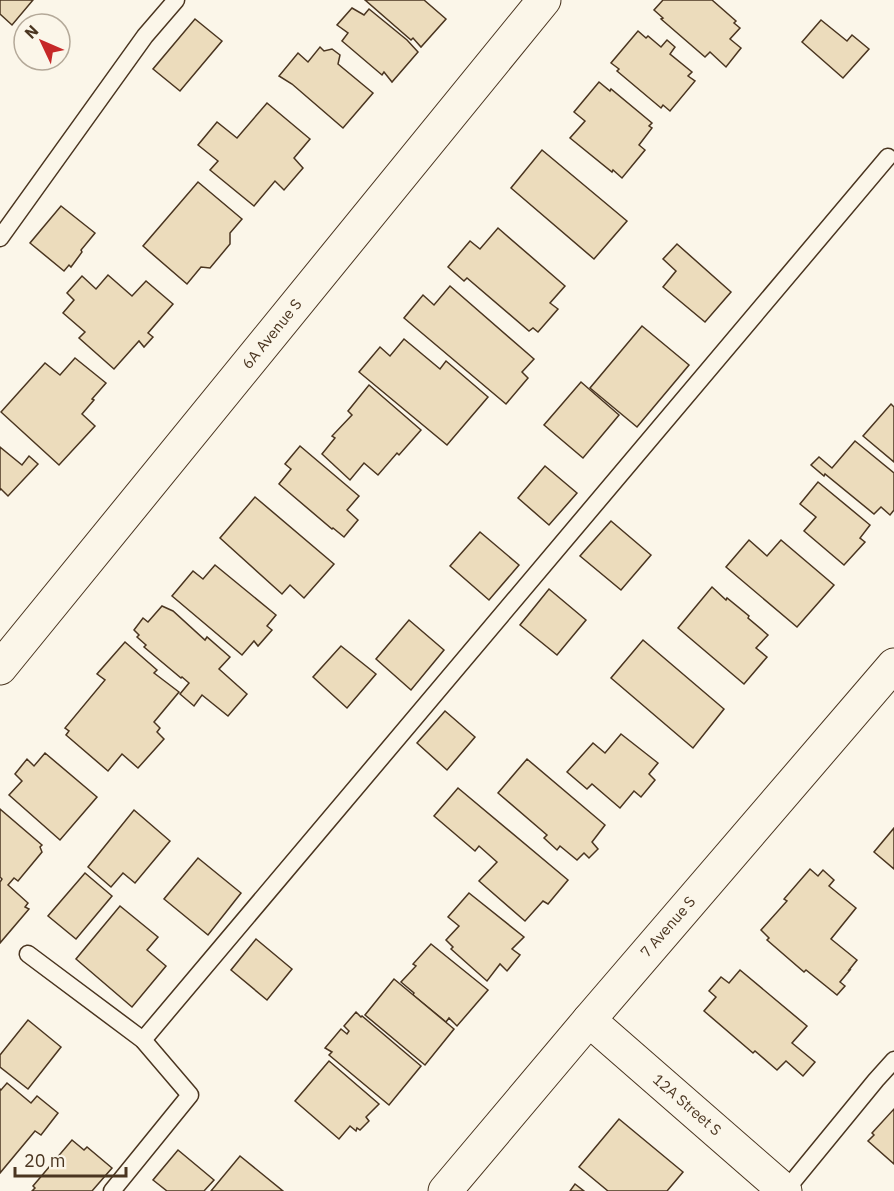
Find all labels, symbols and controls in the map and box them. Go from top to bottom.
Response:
north arrow [12,12,72,72]
text: N [20,20,42,43]
street label: 6A Avenue S [238,295,306,372]
street label: 7 Avenue S [636,892,699,961]
street label: 12A Street S [649,1070,725,1140]
scale bar [15,1140,126,1178]
text: 20 m [24,1149,66,1172]

